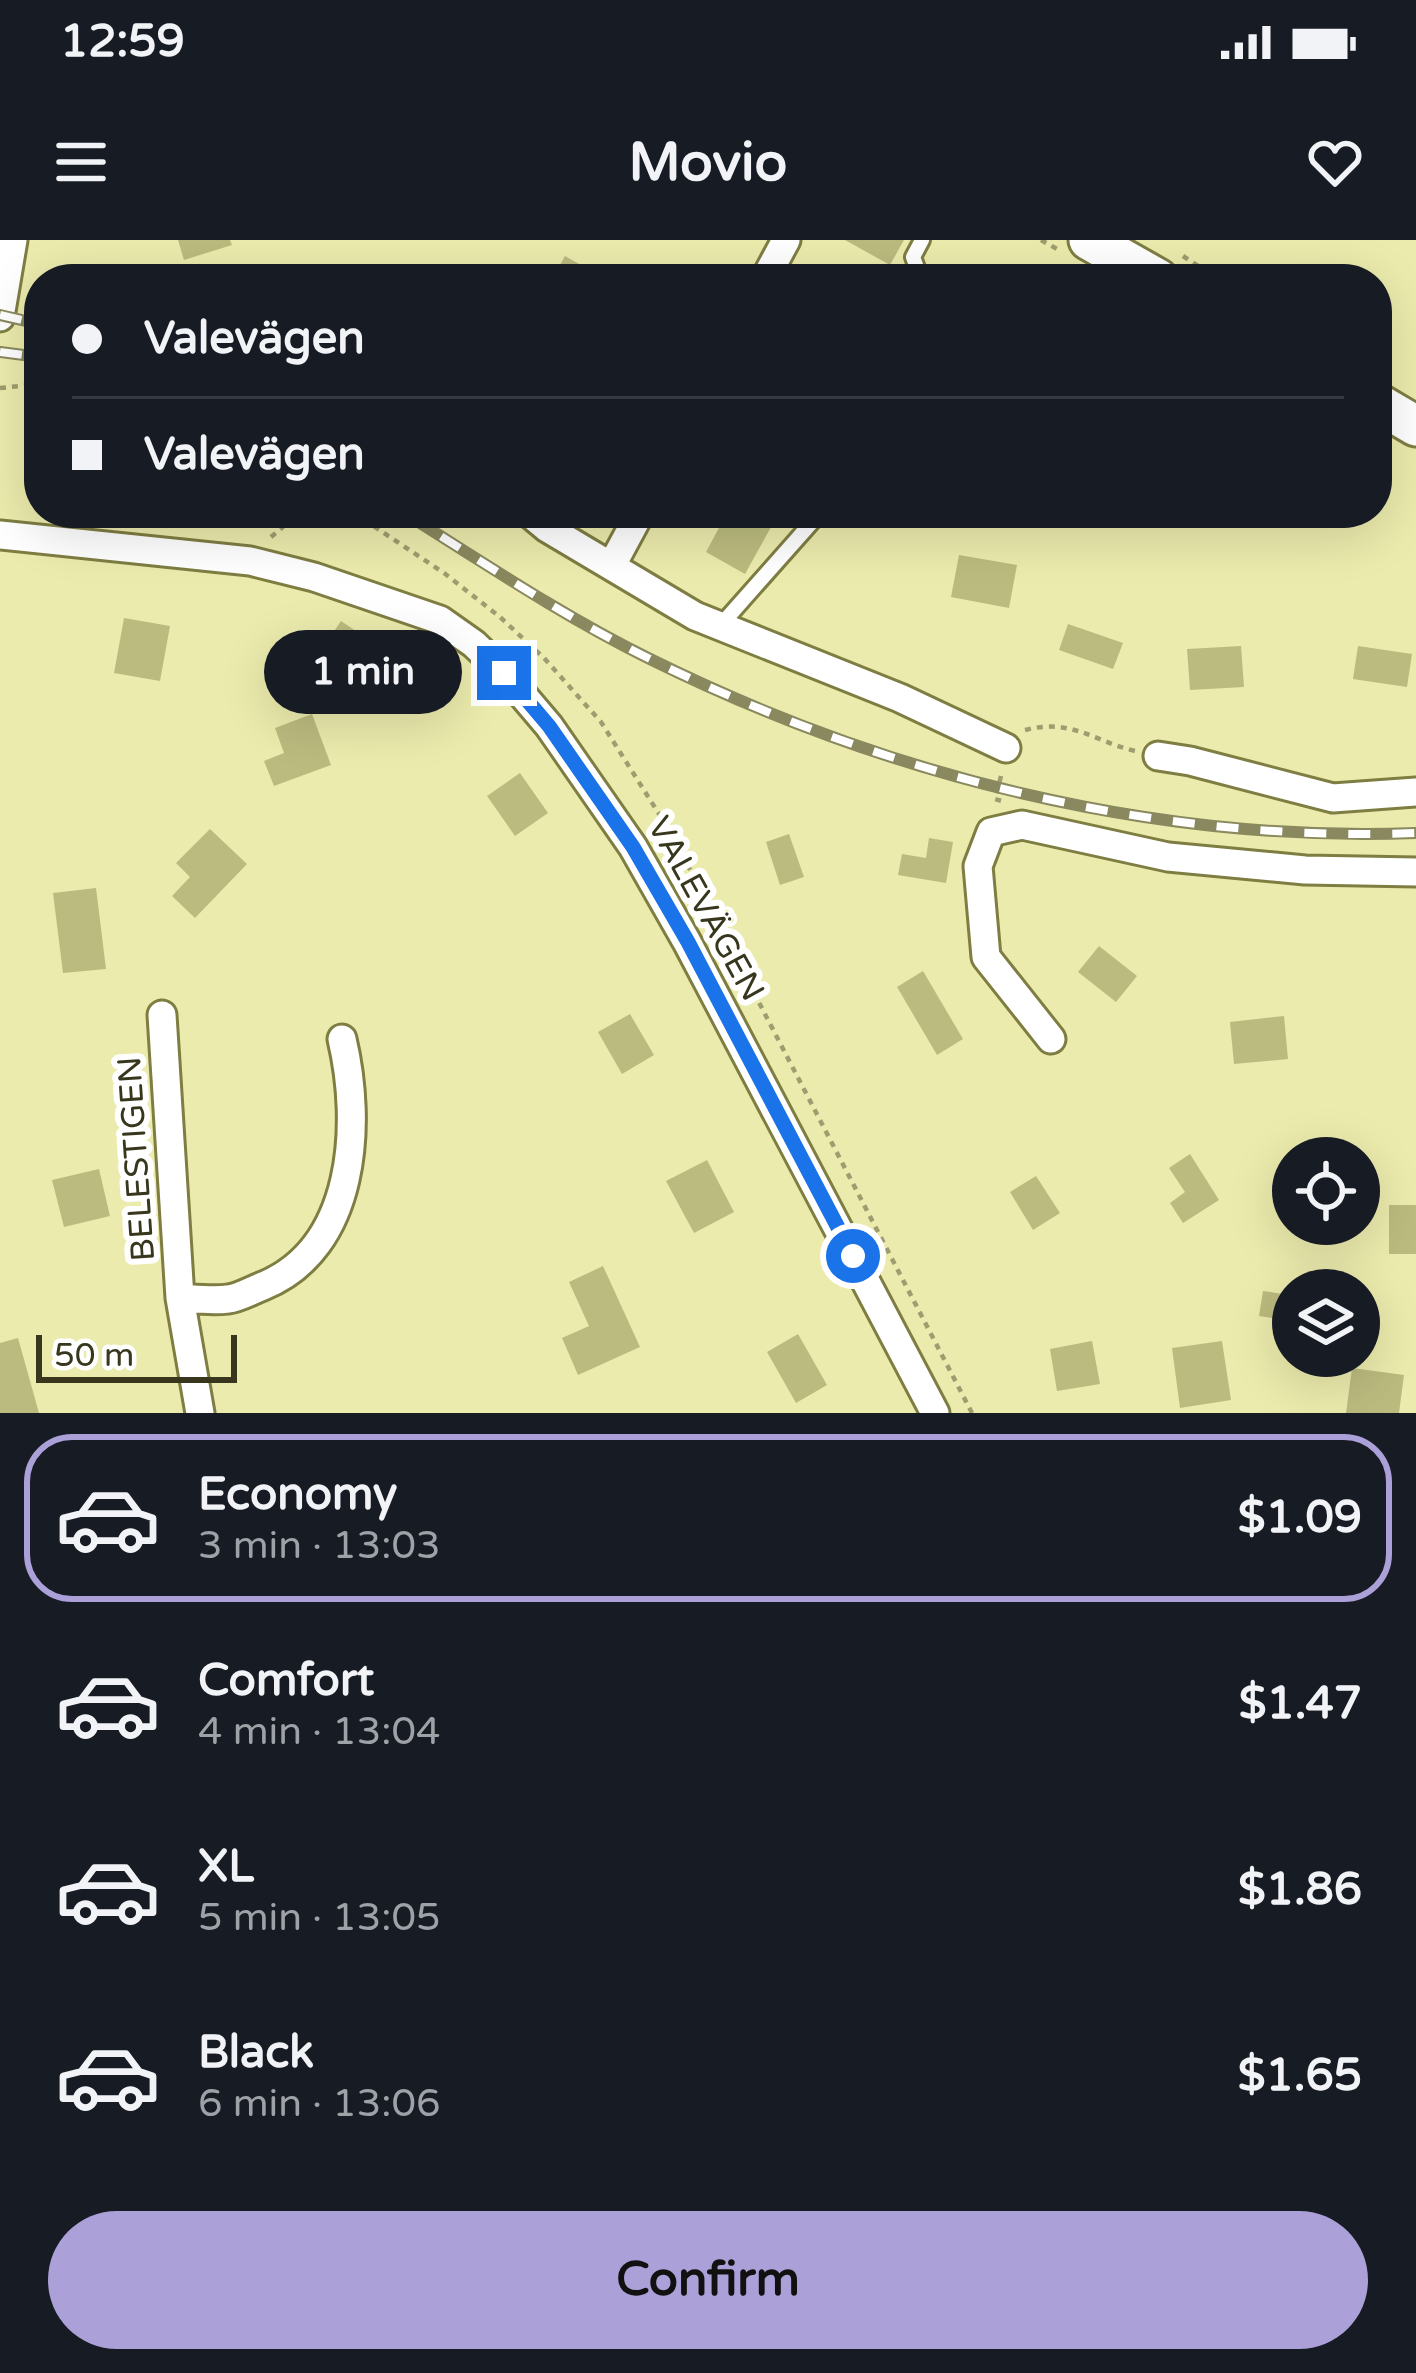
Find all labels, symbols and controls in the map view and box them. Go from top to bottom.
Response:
text: 12:59 [60,15,185,69]
icon: menu [48,129,114,195]
icon: heart [1302,129,1368,195]
text: Movio [629,130,787,195]
text: Valevägen [144,312,365,366]
text: Valevägen [144,428,365,482]
callout: 1 min [264,631,462,715]
route end [477,646,531,700]
text: 1 min [311,648,415,695]
street label: VALEVÄGEN [639,810,772,1008]
street label: BELESTIGEN [110,1055,163,1263]
map controls [1272,1137,1380,1377]
button: locate [1272,1137,1380,1245]
route start [826,1229,880,1283]
button: layers [1272,1269,1380,1377]
scale bar [36,1329,237,1382]
text: 50 m [54,1336,134,1375]
icon: car [54,1464,162,1572]
text: Economy [198,1468,397,1522]
text: $1.09 [1238,1491,1362,1545]
text: 3 min · 13:03 [198,1522,440,1569]
icon: car [54,1650,162,1758]
text: Comfort [198,1654,374,1708]
text: $1.47 [1239,1677,1362,1731]
text: 4 min · 13:04 [198,1708,440,1755]
icon: car [54,1836,162,1944]
text: XL [198,1840,254,1894]
text: $1.86 [1238,1863,1362,1917]
text: 5 min · 13:05 [198,1894,440,1941]
icon: car [54,2022,162,2130]
text: Black [198,2026,314,2080]
text: $1.65 [1238,2049,1362,2103]
text: 6 min · 13:06 [198,2080,440,2127]
button: Confirm [48,2211,1368,2349]

